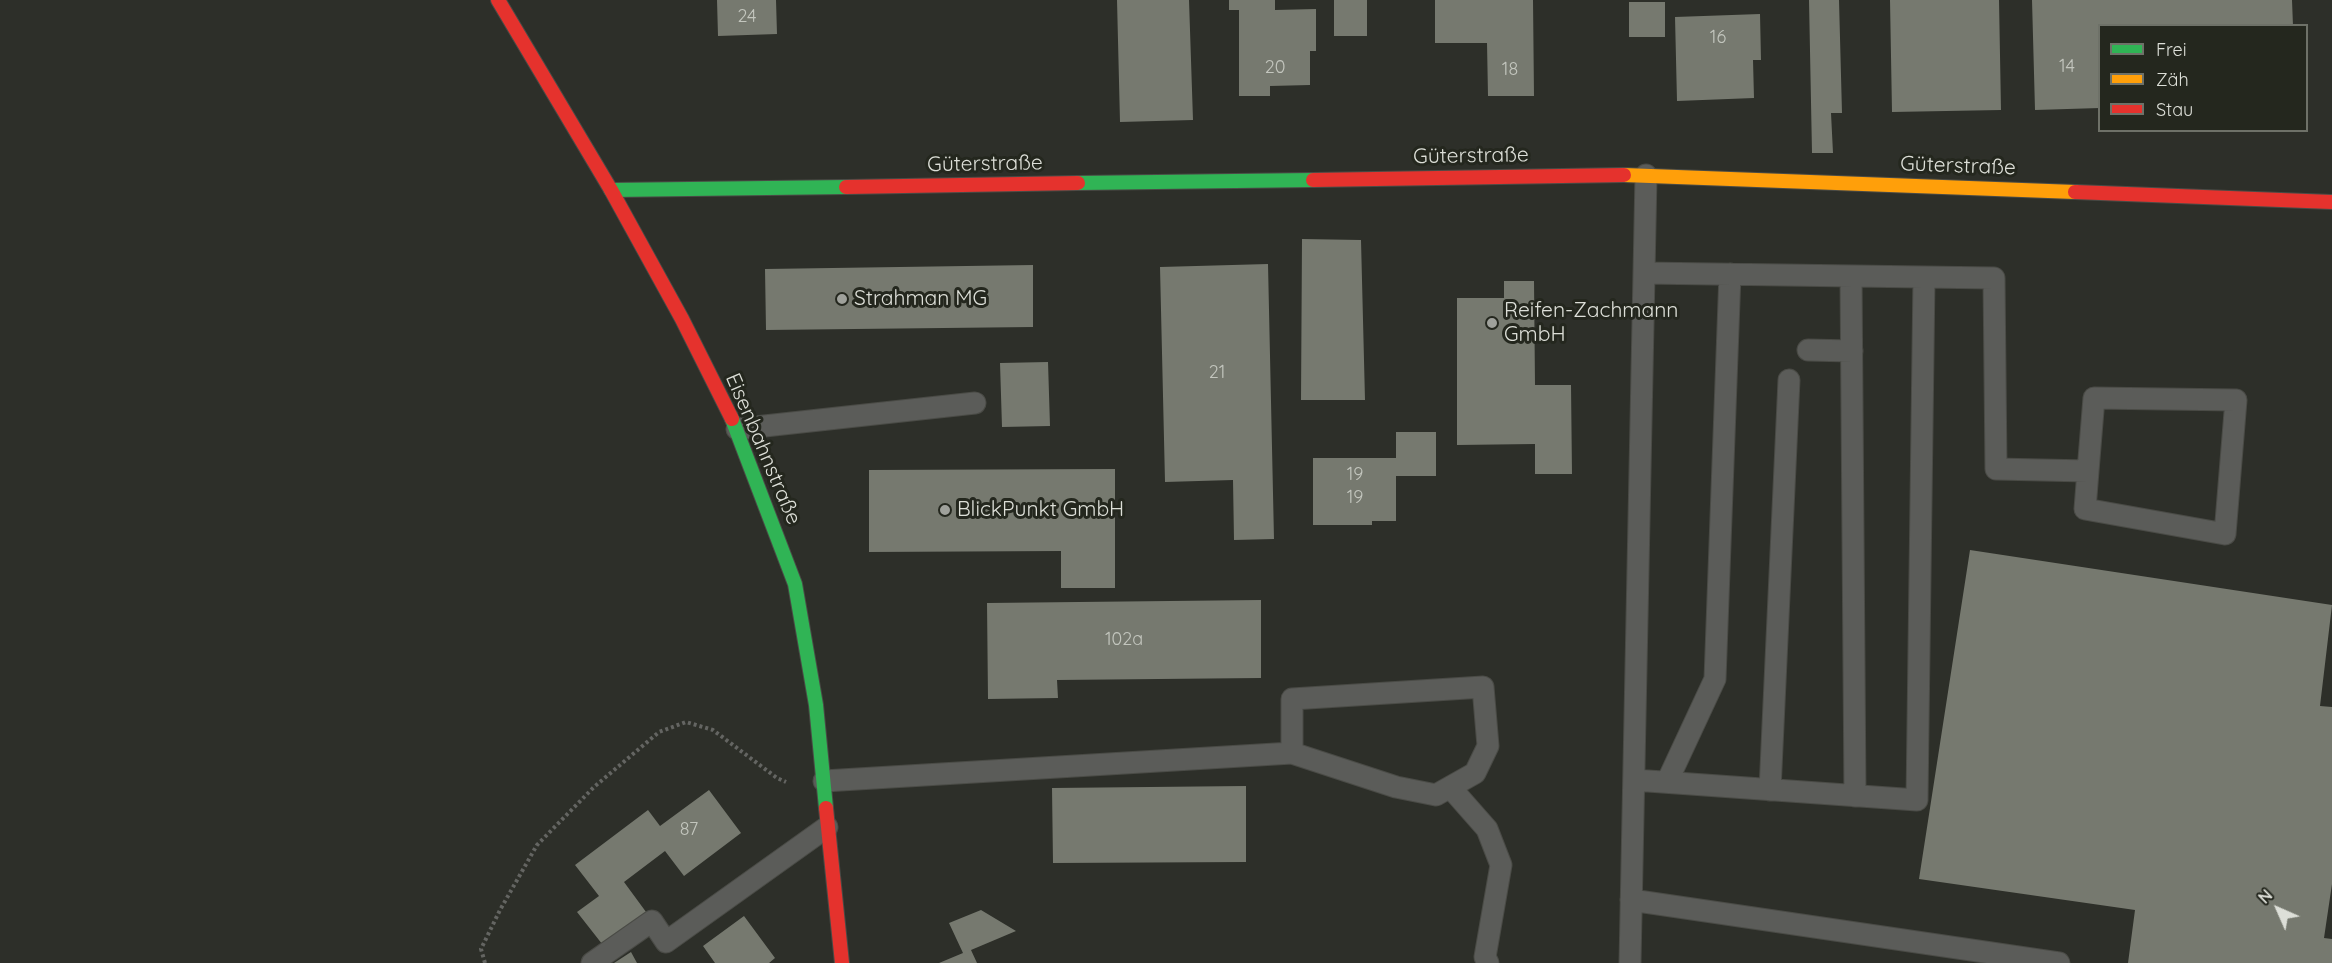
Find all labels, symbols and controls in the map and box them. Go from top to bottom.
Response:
house number: 24 [737,6,757,28]
legend [2098,24,2308,132]
house number: 16 [1710,27,1726,49]
text: Frei [2156,38,2187,61]
house number: 14 [2059,56,2075,78]
house number: 20 [1265,57,1285,79]
house number: 18 [1502,59,1518,81]
text: Zäh [2156,68,2189,91]
text: Stau [2156,98,2193,121]
street label: Güterstraße [1413,142,1529,170]
street label: Güterstraße [927,150,1043,178]
street label: Güterstraße [1900,151,2016,181]
place label: Strahman MG [854,286,987,312]
marker: Strahman MG [835,292,849,306]
place label: Reifen-Zachmann GmbH [1504,298,1678,348]
marker: Reifen-Zachmann GmbH [1485,316,1499,330]
house number: 21 [1209,362,1225,384]
street label: Eisenbahnstraße [720,370,806,528]
house number: 19 [1347,464,1363,486]
house number: 19 [1347,487,1363,509]
place label: BlickPunkt GmbH [957,497,1124,523]
marker: BlickPunkt GmbH [938,503,952,517]
house number: 102a [1105,629,1143,651]
house number: 87 [680,819,698,841]
north arrow [2248,879,2308,939]
text: N [2254,885,2276,908]

